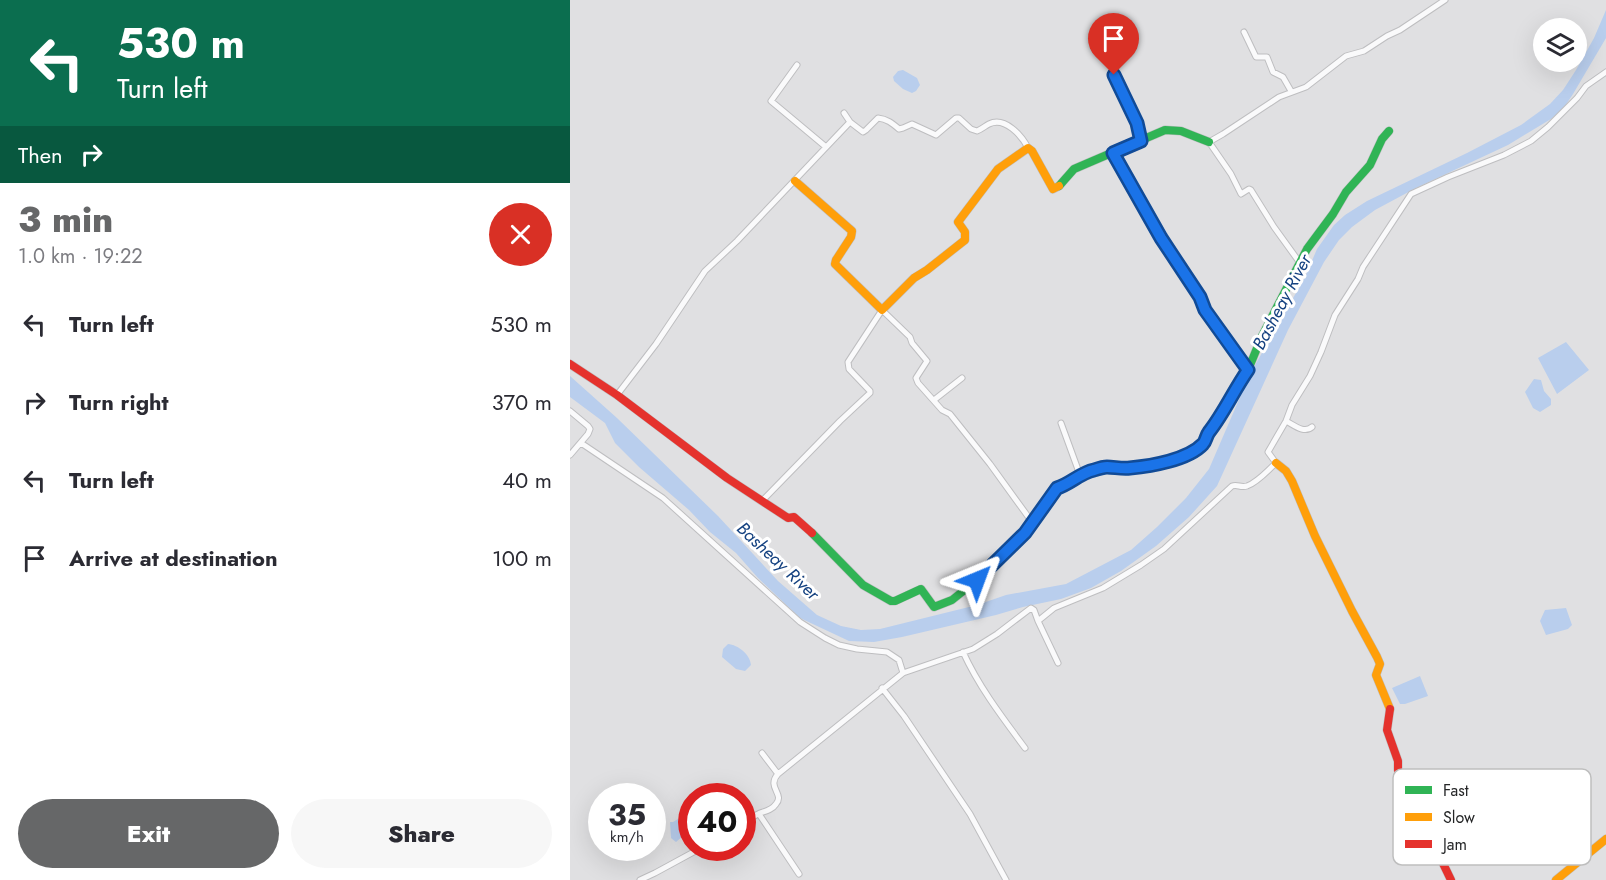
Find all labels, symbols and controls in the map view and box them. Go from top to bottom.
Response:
text: 530 m [117,13,245,74]
pin [1088,13,1139,75]
map controls [1533,18,1587,72]
button: layers [1533,18,1587,72]
icon: arrive [1097,22,1130,55]
icon: left [18,24,96,102]
text: Turn left [117,69,207,108]
icon: right [75,138,108,171]
text: Then [18,139,63,171]
text: 3 min [18,193,113,245]
button: close [489,203,552,266]
text: 1.0 km · 19:22 [18,242,143,271]
water label: Basheay River [1246,249,1319,354]
icon: left [18,308,51,341]
text: Turn left [69,308,154,340]
text: 530 m [491,308,552,340]
icon: right [18,386,51,419]
text: Turn right [69,386,169,418]
text: 370 m [492,386,552,418]
icon: left [18,464,51,497]
text: Turn left [69,464,154,496]
text: 40 m [502,464,552,496]
water label: Basheay River [731,516,826,607]
icon: arrive [18,542,51,575]
text: Arrive at destination [69,542,278,574]
text: 100 m [492,542,552,574]
position arrow [945,548,1009,612]
legend [1393,769,1591,865]
text: Fast [1443,779,1469,802]
speed limit sign: 40 [678,783,756,861]
text: 35 [608,793,646,836]
button: Exit [18,799,279,868]
button: Share [291,799,552,868]
text: Slow [1443,806,1475,829]
text: km/h [610,826,644,848]
text: Jam [1441,833,1467,856]

